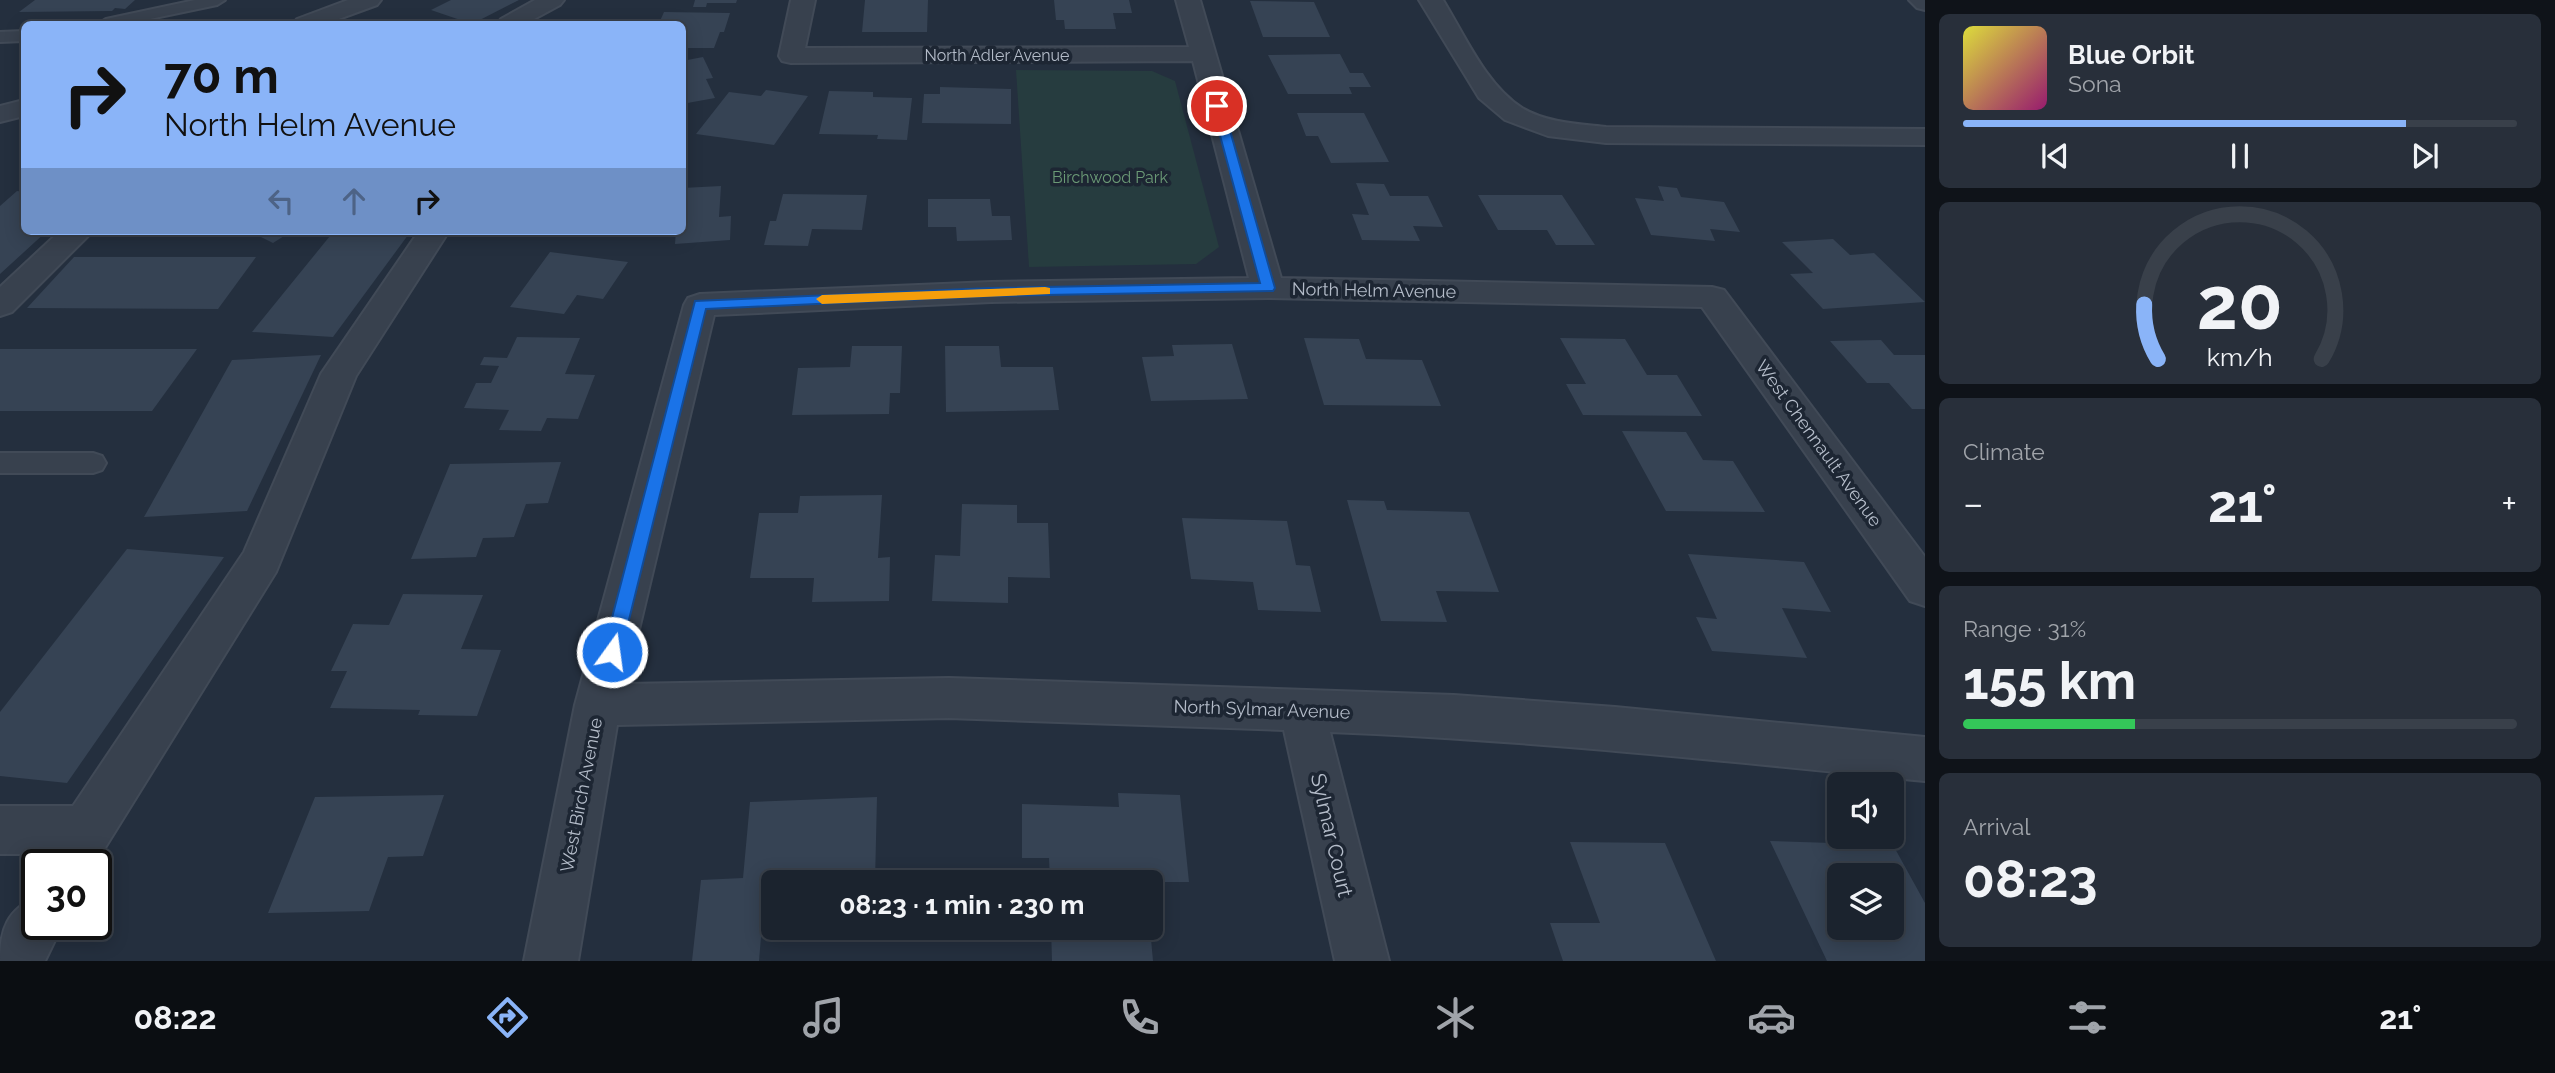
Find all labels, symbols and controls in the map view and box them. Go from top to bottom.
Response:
text: Blue Orbit [2068,40,2195,70]
street label: North Adler Avenue [925,46,1069,65]
text: 70 m [164,47,279,104]
icon: right [49,49,140,140]
text: Sona [2068,70,2122,97]
pin [1187,76,1247,136]
icon: arrive [1198,87,1236,125]
text: North Helm Avenue [164,106,456,143]
icon: previous [2036,137,2074,175]
icon: pause [2221,137,2259,175]
icon: next [2406,137,2444,175]
park label: Birchwood Park [1052,168,1168,187]
icon: left [262,182,300,220]
icon: ahead [335,182,373,220]
icon: right [408,182,446,220]
text: 20 [2197,261,2283,346]
street label: North Helm Avenue [1292,278,1457,302]
text: km/h [2207,342,2273,372]
street label: West Chennault Avenue [1752,356,1887,531]
text: Climate [1963,438,2045,465]
text: 21° [2208,473,2277,534]
text: − [1963,481,1983,526]
text: + [2501,481,2517,526]
position arrow [575,615,649,689]
text: Range · 31% [1963,615,2086,642]
text: 155 km [1963,650,2136,711]
street label: North Sylmar Avenue [1173,695,1351,723]
street label: West Birch Avenue [556,716,606,874]
street label: Sylmar Court [1306,771,1358,899]
map controls [1827,772,1904,940]
button: sound [1827,772,1904,849]
text: Arrival [1963,813,2030,840]
text: 08:23 [1963,848,2098,909]
speed limit sign: 30 [21,849,112,940]
button: layers [1827,863,1904,940]
text: 08:23 · 1 min · 230 m [839,890,1085,920]
icon: directions [483,993,532,1042]
icon: music [799,993,848,1042]
icon: phone [1115,993,1164,1042]
icon: climate [1431,993,1480,1042]
icon: car [1747,993,1796,1042]
icon: filters [2063,993,2112,1042]
text: 08:22 [133,999,216,1036]
text: 21° [2379,999,2422,1036]

